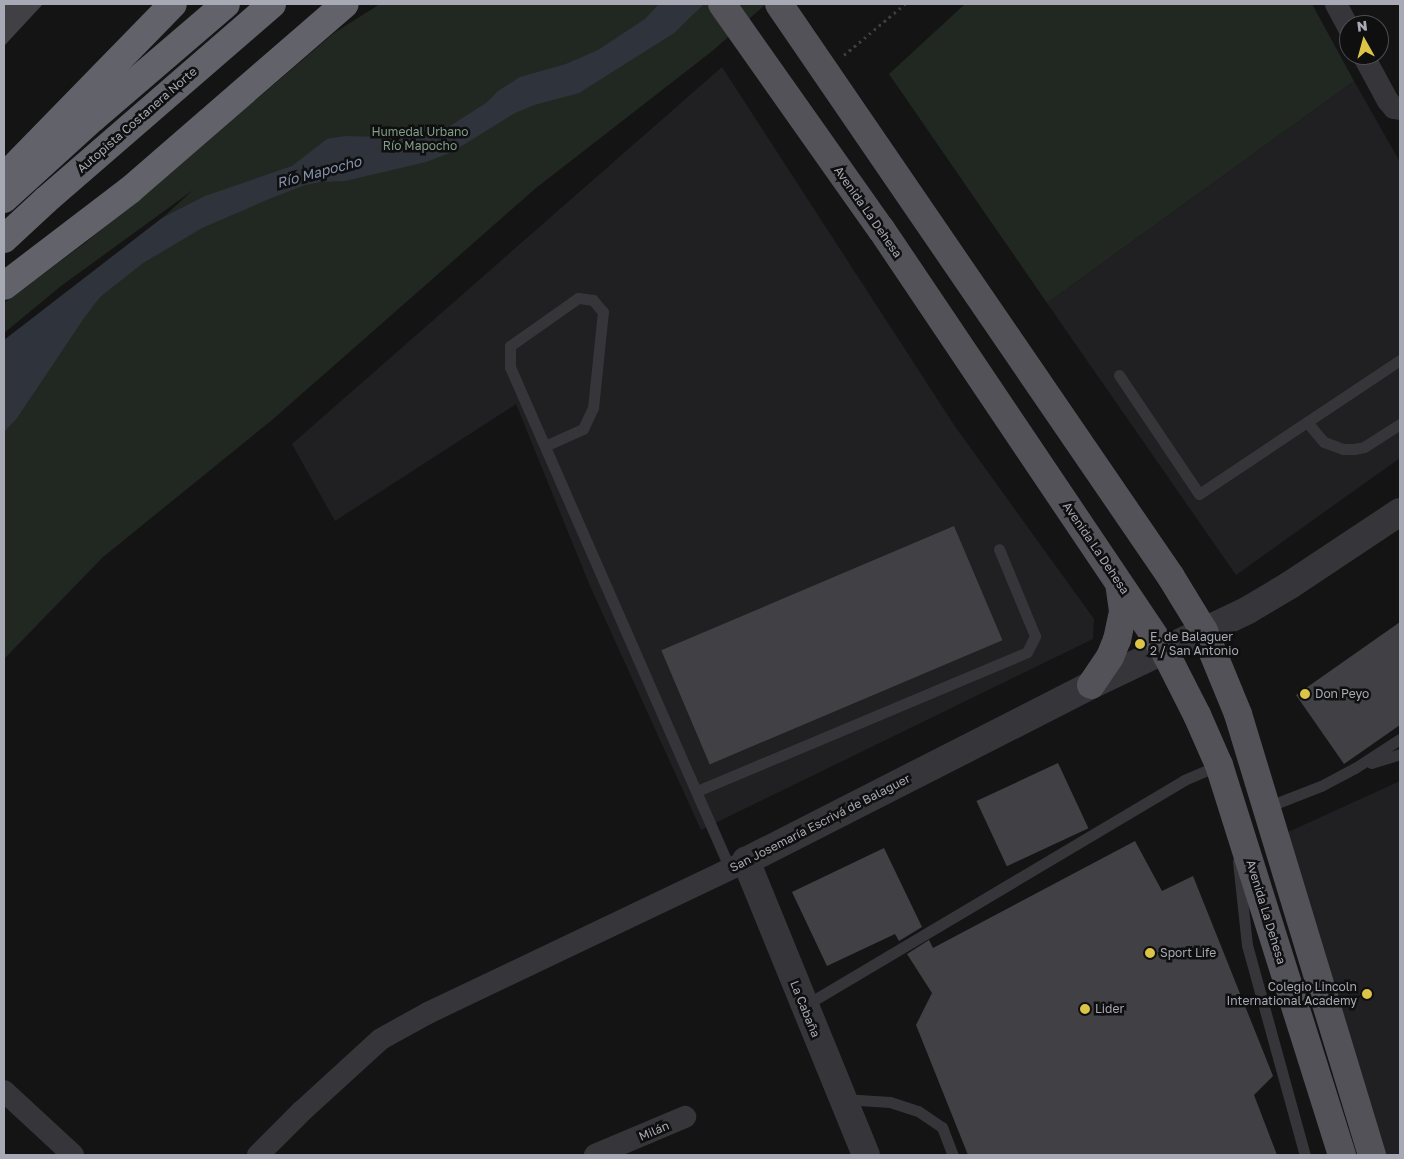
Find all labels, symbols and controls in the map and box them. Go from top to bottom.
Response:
north arrow [1339,15,1389,65]
text: N [1356,17,1369,35]
street label: Autopista Costanera Norte [74,64,200,176]
park label: Humedal Urbano Río Mapocho [371,125,469,153]
water label: Río Mapocho [275,153,363,191]
street label: Avenida La Dehesa [831,164,905,260]
street label: Avenida La Dehesa [1060,499,1132,597]
place label: E. de Balaguer 2 / San Antonio [1150,630,1239,658]
marker: E. de Balaguer 2 / San Antonio [1134,638,1146,650]
place label: Don Peyo [1315,687,1369,701]
marker: Don Peyo [1299,688,1311,700]
street label: San Josemaría Escrivá de Balaguer [727,771,913,875]
street label: Avenida La Dehesa [1243,858,1289,966]
place label: Sport Life [1160,946,1216,960]
marker: Sport Life [1144,947,1156,959]
street label: La Cabaña [787,978,823,1040]
place label: Colegio Lincoln International Academy [1227,980,1357,1008]
marker: Colegio Lincoln International Academy [1361,988,1373,1000]
place label: Lider [1095,1002,1124,1016]
marker: Lider [1079,1003,1091,1015]
street label: Milán [637,1118,671,1144]

